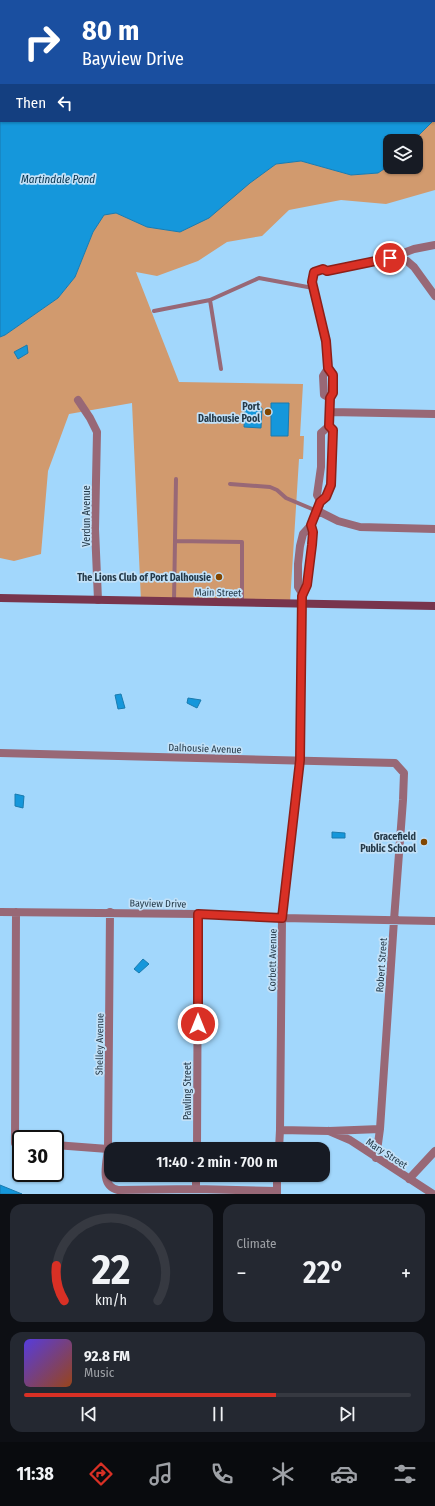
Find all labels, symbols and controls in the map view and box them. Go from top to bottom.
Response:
text: 80 m [82,14,139,47]
icon: right [16,16,68,68]
text: Bayview Drive [82,48,184,70]
icon: left [54,92,76,114]
text: Then [16,94,46,112]
map controls [383,134,423,174]
button: layers [383,134,423,174]
water label: Martindale Pond [21,173,95,186]
pin [373,241,407,275]
icon: arrive [379,247,401,269]
place label: Port Dalhousie Pool [198,401,260,425]
marker: Port Dalhousie Pool [263,407,273,417]
street label: Verdun Avenue [81,485,93,547]
place label: The Lions Club of Port Dalhousie [77,572,211,584]
marker: The Lions Club of Port Dalhousie [214,572,224,582]
street label: Main Street [195,587,242,599]
street label: Dalhousie Avenue [168,742,242,756]
place label: Gracefield Public School [360,831,416,855]
marker: Gracefield Public School [419,837,429,847]
street label: Bayview Drive [130,898,186,910]
street label: Corbett Avenue [266,928,280,992]
street label: Robert Street [374,937,390,993]
position arrow [177,1003,219,1045]
street label: Shelley Avenue [93,1013,107,1075]
street label: Pawling Street [182,1061,194,1120]
speed limit sign: 30 [12,1130,64,1182]
street label: Mary Street [364,1136,410,1172]
text: 11:40 · 2 min · 700 m [156,1153,278,1171]
text: Climate [237,1236,277,1251]
text: 22 [91,1245,131,1295]
text: 22° [303,1255,345,1291]
text: − [237,1260,246,1287]
text: + [401,1260,411,1287]
text: km/h [95,1292,127,1309]
text: 92.8 FM [84,1347,130,1365]
text: Music [84,1365,114,1380]
icon: previous [78,1403,100,1425]
icon: pause [207,1403,229,1425]
icon: next [336,1403,358,1425]
icon: directions [87,1460,115,1488]
icon: music [147,1460,175,1488]
icon: phone [208,1460,236,1488]
icon: climate [269,1460,297,1488]
icon: car [330,1460,358,1488]
icon: filters [391,1460,419,1488]
text: 11:38 [16,1463,54,1485]

